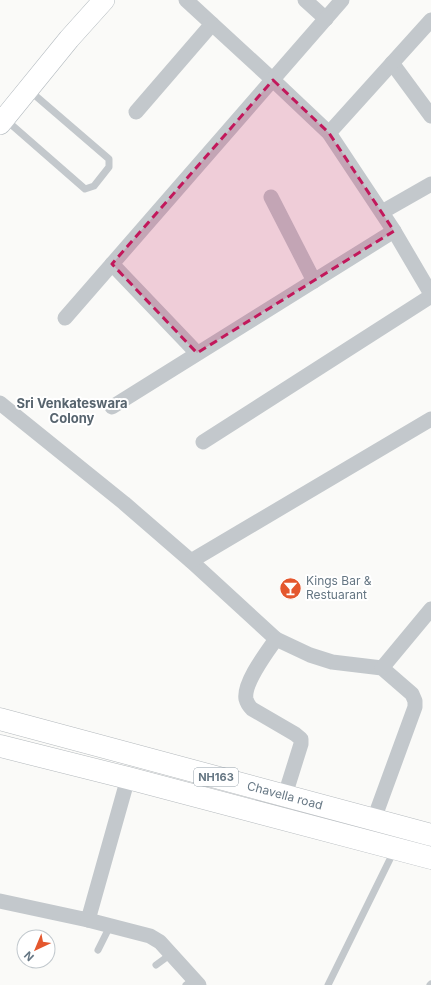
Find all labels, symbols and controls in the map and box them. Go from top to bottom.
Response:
district label: Sri Venkateswara Colony [16,395,128,426]
place label: Kings Bar & Restuarant [306,573,372,602]
bar icon: Kings Bar & Restuarant [278,575,304,601]
road number: NH163 [194,768,238,786]
street label: Chavella road [246,778,324,813]
north arrow [16,929,56,969]
text: N [21,948,37,964]

